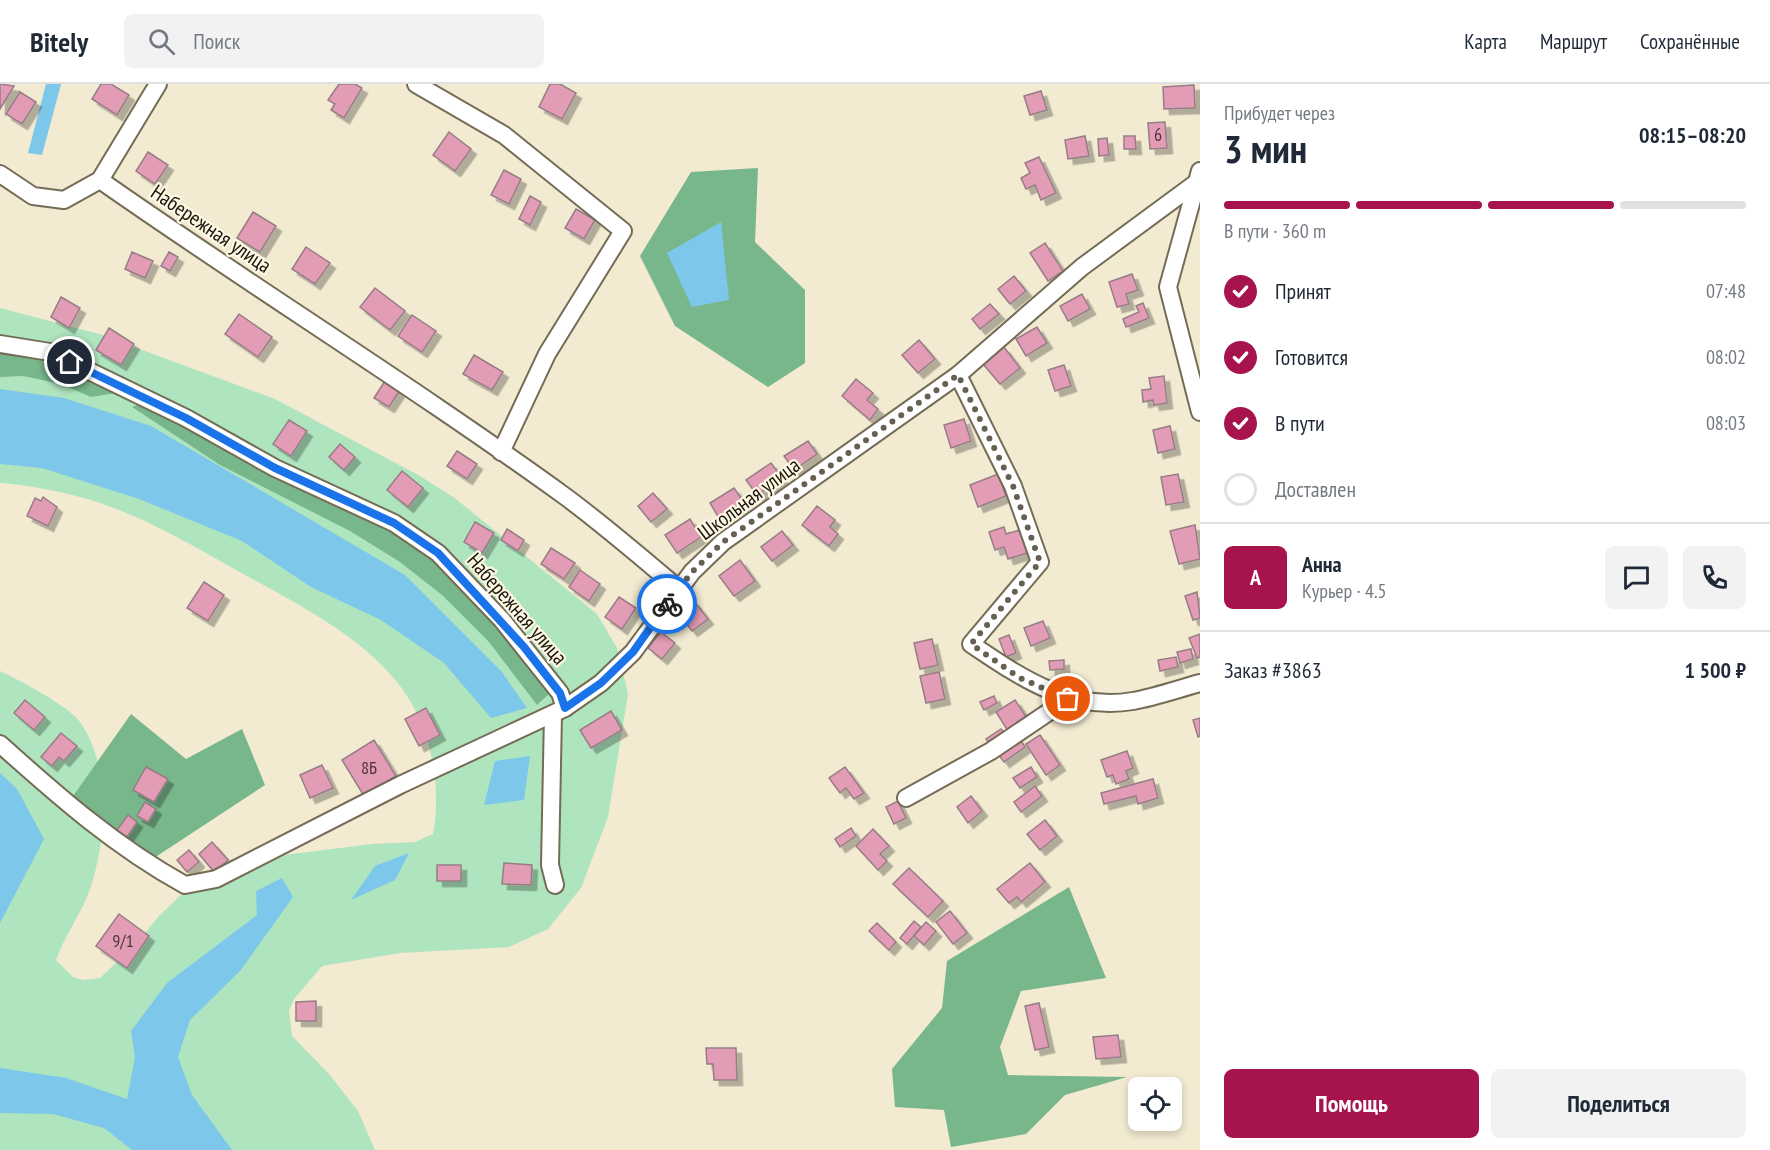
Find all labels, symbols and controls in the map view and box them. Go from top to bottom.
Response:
search box [124,14,544,68]
text: Bitely [30,23,88,60]
icon: search [145,25,178,58]
text: Поиск [193,27,240,55]
text: Карта [1464,28,1507,55]
text: Маршрут [1540,28,1607,55]
text: Сохранённые [1640,28,1740,55]
text: Прибудет через [1224,100,1335,126]
text: 08:15–08:20 [1639,121,1746,149]
house number: 6 [1154,123,1162,146]
text: 3 мин [1224,123,1307,174]
street label: Набережная улица [146,178,277,279]
text: В пути · 360 m [1224,218,1326,244]
icon: check [1224,275,1257,308]
text: Принят [1275,277,1331,305]
text: 07:48 [1706,278,1746,304]
pin [44,336,95,387]
icon: check [1224,341,1257,374]
text: Готовится [1275,343,1348,371]
text: 08:02 [1706,344,1746,370]
icon: home [53,345,86,378]
icon: check [1224,407,1257,440]
text: В пути [1275,409,1325,437]
text: 08:03 [1706,410,1746,436]
street label: Школьная улица [692,451,805,546]
text: Доставлен [1275,475,1356,503]
button: chat [1605,546,1668,609]
button: phone [1683,546,1746,609]
street label: Набережная улица [461,547,573,670]
text: Анна [1302,550,1342,578]
text: А [1250,563,1261,591]
courier [637,574,697,634]
text: Курьер · 4.5 [1302,578,1387,604]
icon: bike [651,588,684,621]
text: Заказ #3863 [1224,656,1322,684]
text: 1 500 ₽ [1684,656,1746,684]
pin [1042,673,1093,724]
icon: bag [1051,682,1084,715]
house number: 8Б [361,756,377,779]
house number: 9/1 [112,929,134,952]
button: Помощь [1224,1069,1479,1138]
button: Поделиться [1491,1069,1746,1138]
map controls [1128,1077,1182,1131]
button: locate [1128,1077,1182,1131]

